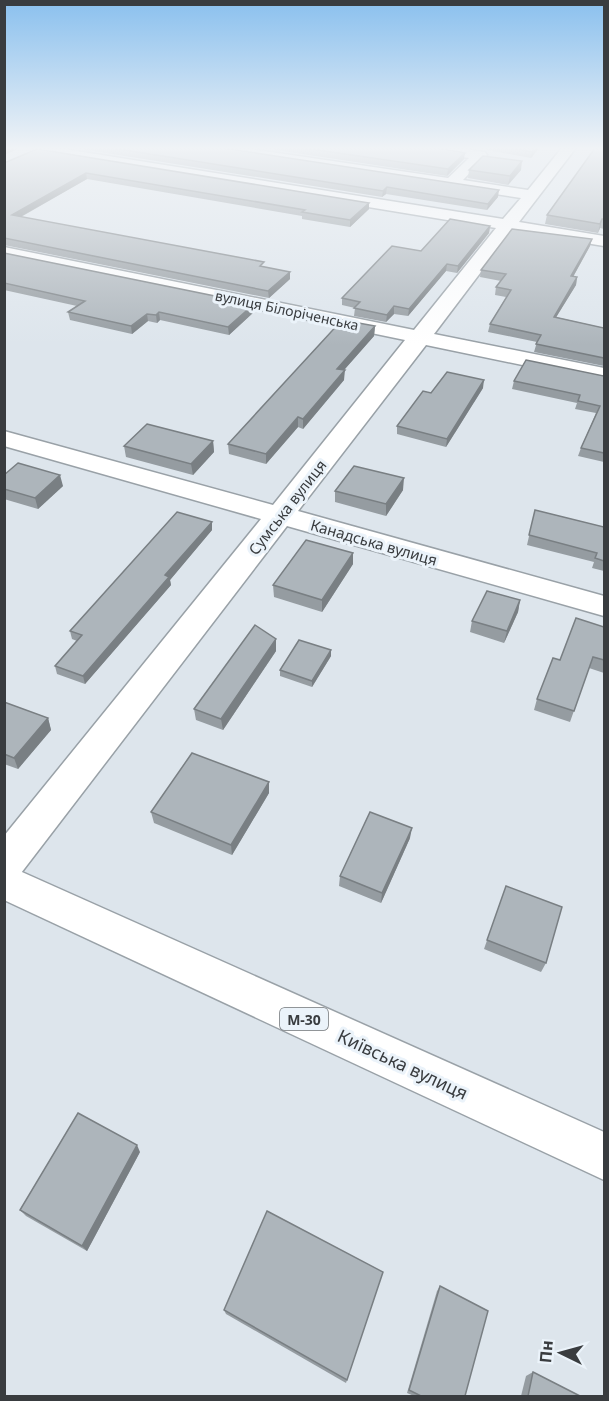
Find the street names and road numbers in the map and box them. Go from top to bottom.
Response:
street label: вулиця Білоріченська [213,286,361,334]
street label: Сумська вулиця [244,455,330,559]
street label: Канадська вулиця [308,514,440,570]
road number: М-30 [280,1008,328,1030]
street label: Київська вулиця [334,1023,472,1105]

